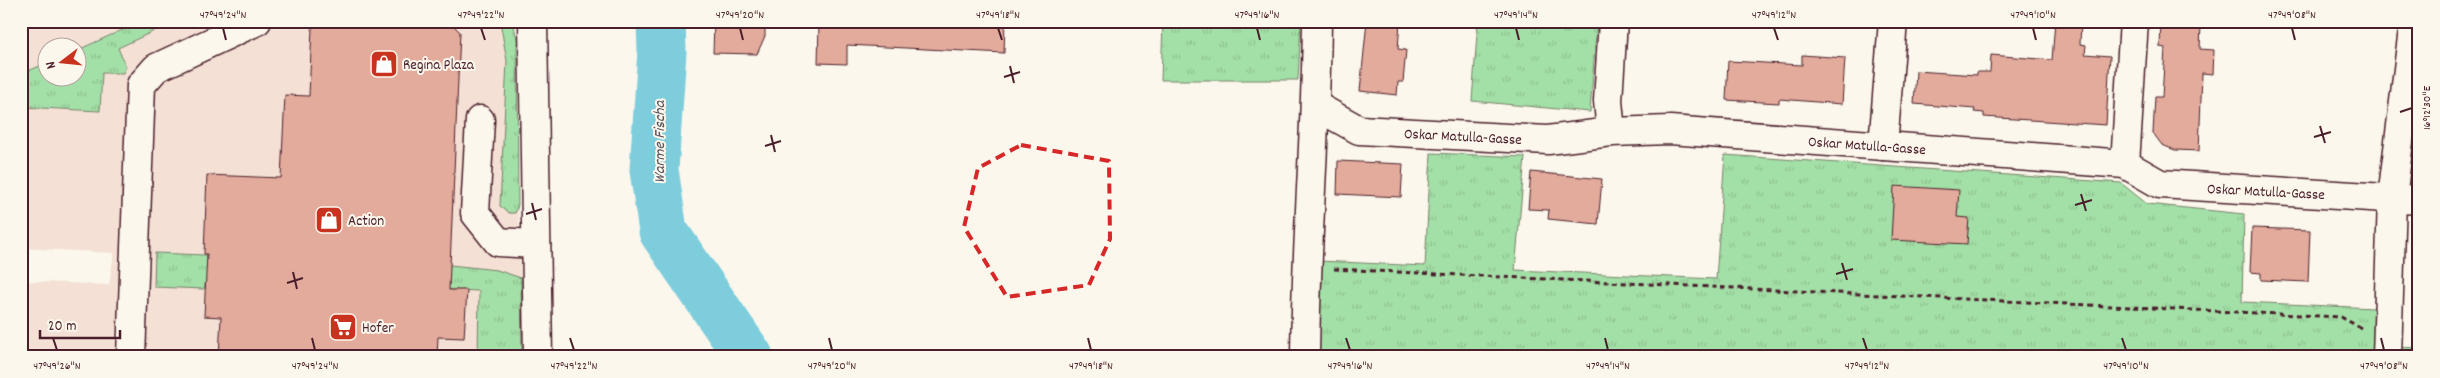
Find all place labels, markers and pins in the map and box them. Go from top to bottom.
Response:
shop icon: Regina Plaza [369,49,399,79]
place label: Regina Plaza [403,55,475,77]
shop icon: Action [314,205,344,235]
place label: Action [348,211,384,233]
supermarket icon: Hofer [328,312,358,342]
place label: Hofer [362,318,394,340]

